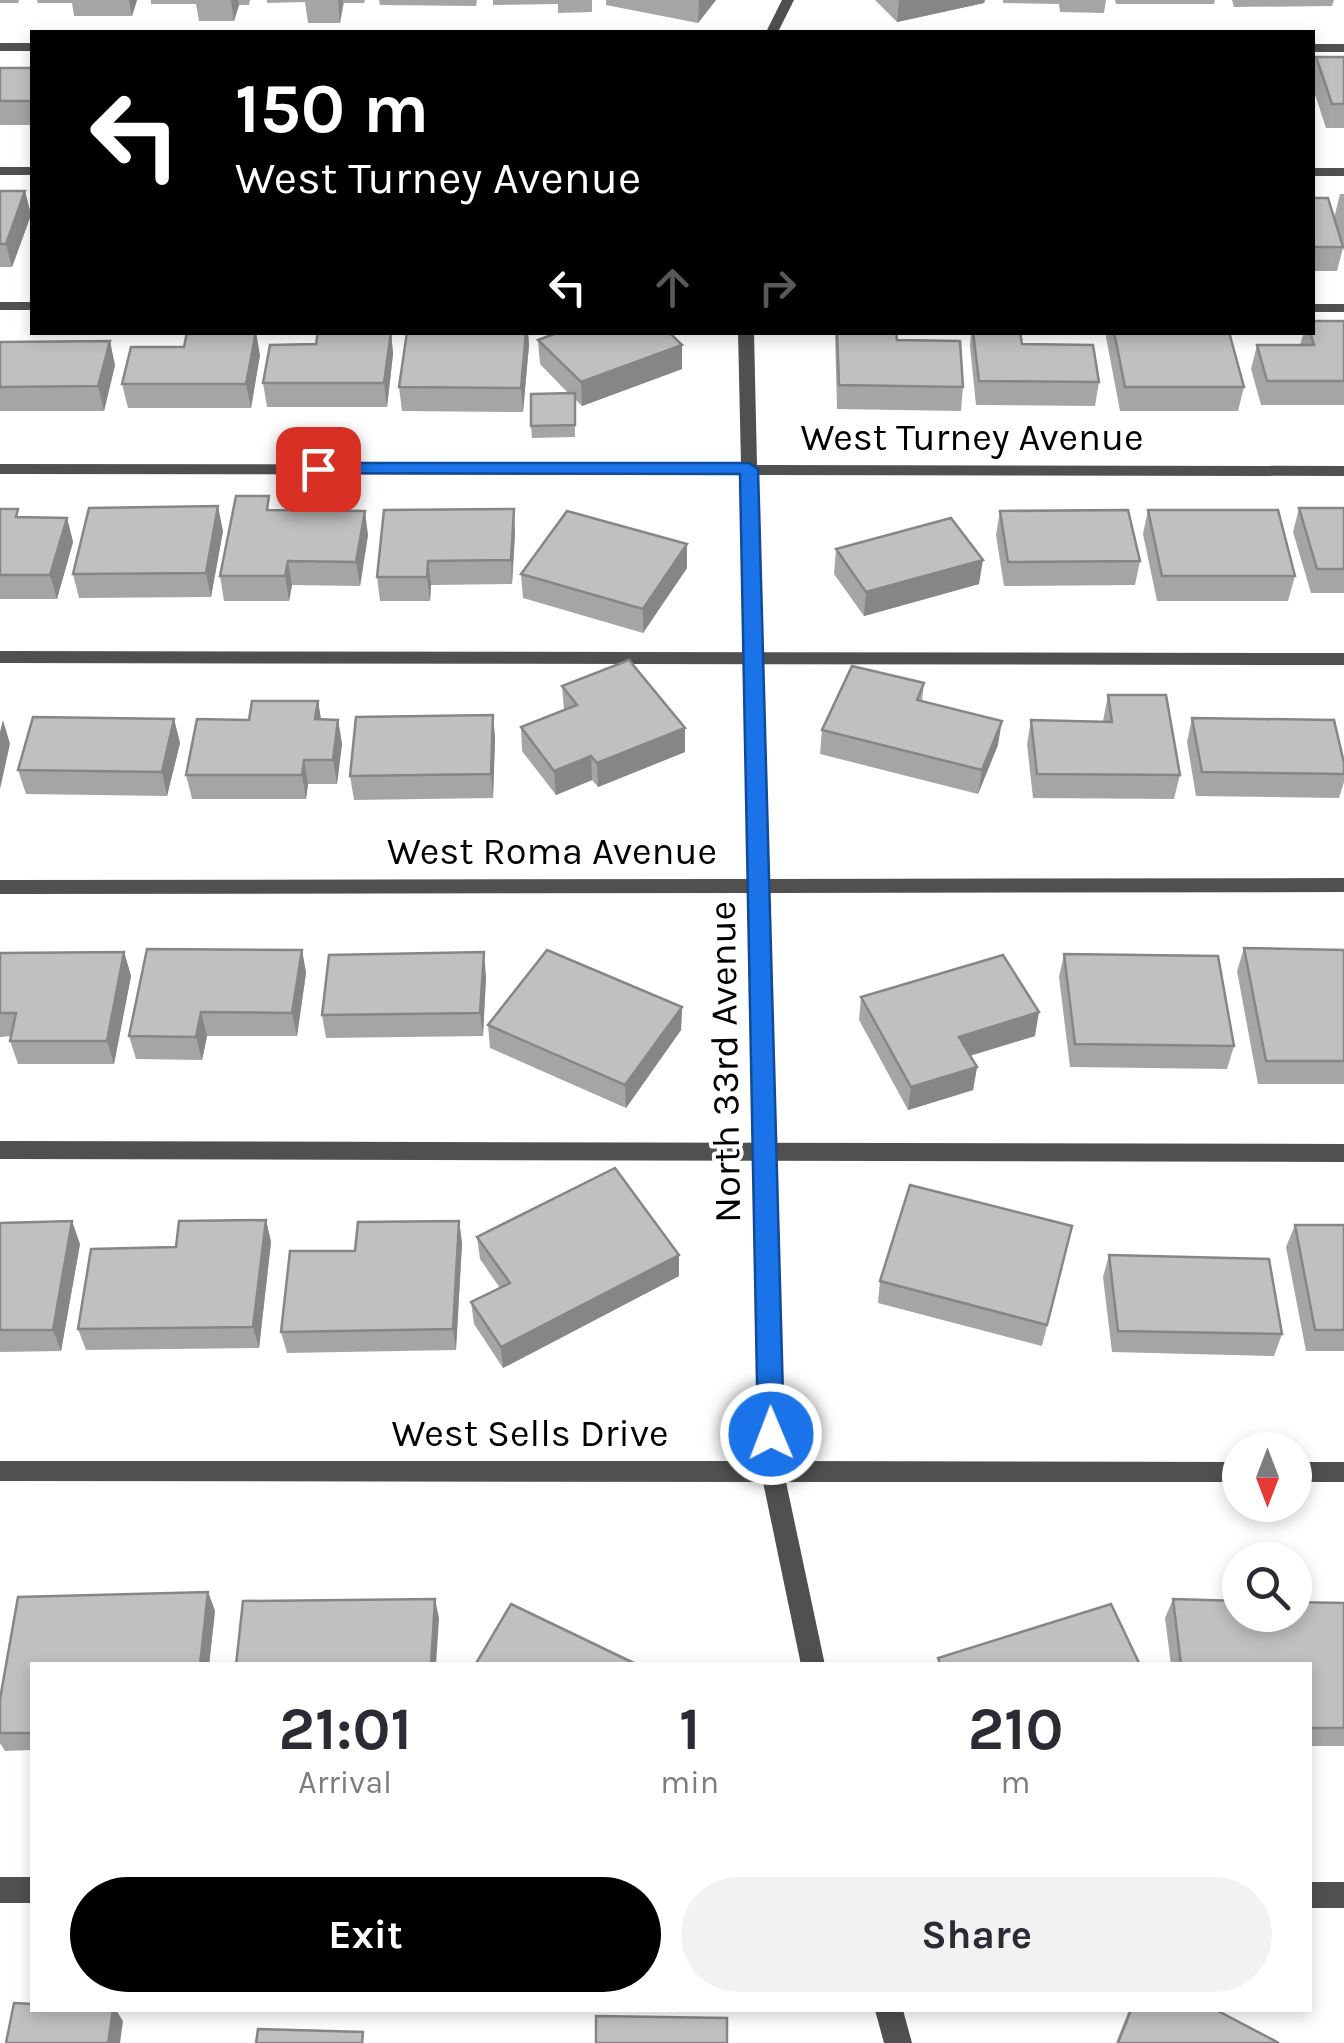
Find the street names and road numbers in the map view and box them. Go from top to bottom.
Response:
street label: West Turney Avenue [801,415,1143,460]
street label: West Roma Avenue [387,829,717,874]
street label: North 33rd Avenue [700,901,750,1223]
street label: West Sells Drive [391,1411,669,1456]

